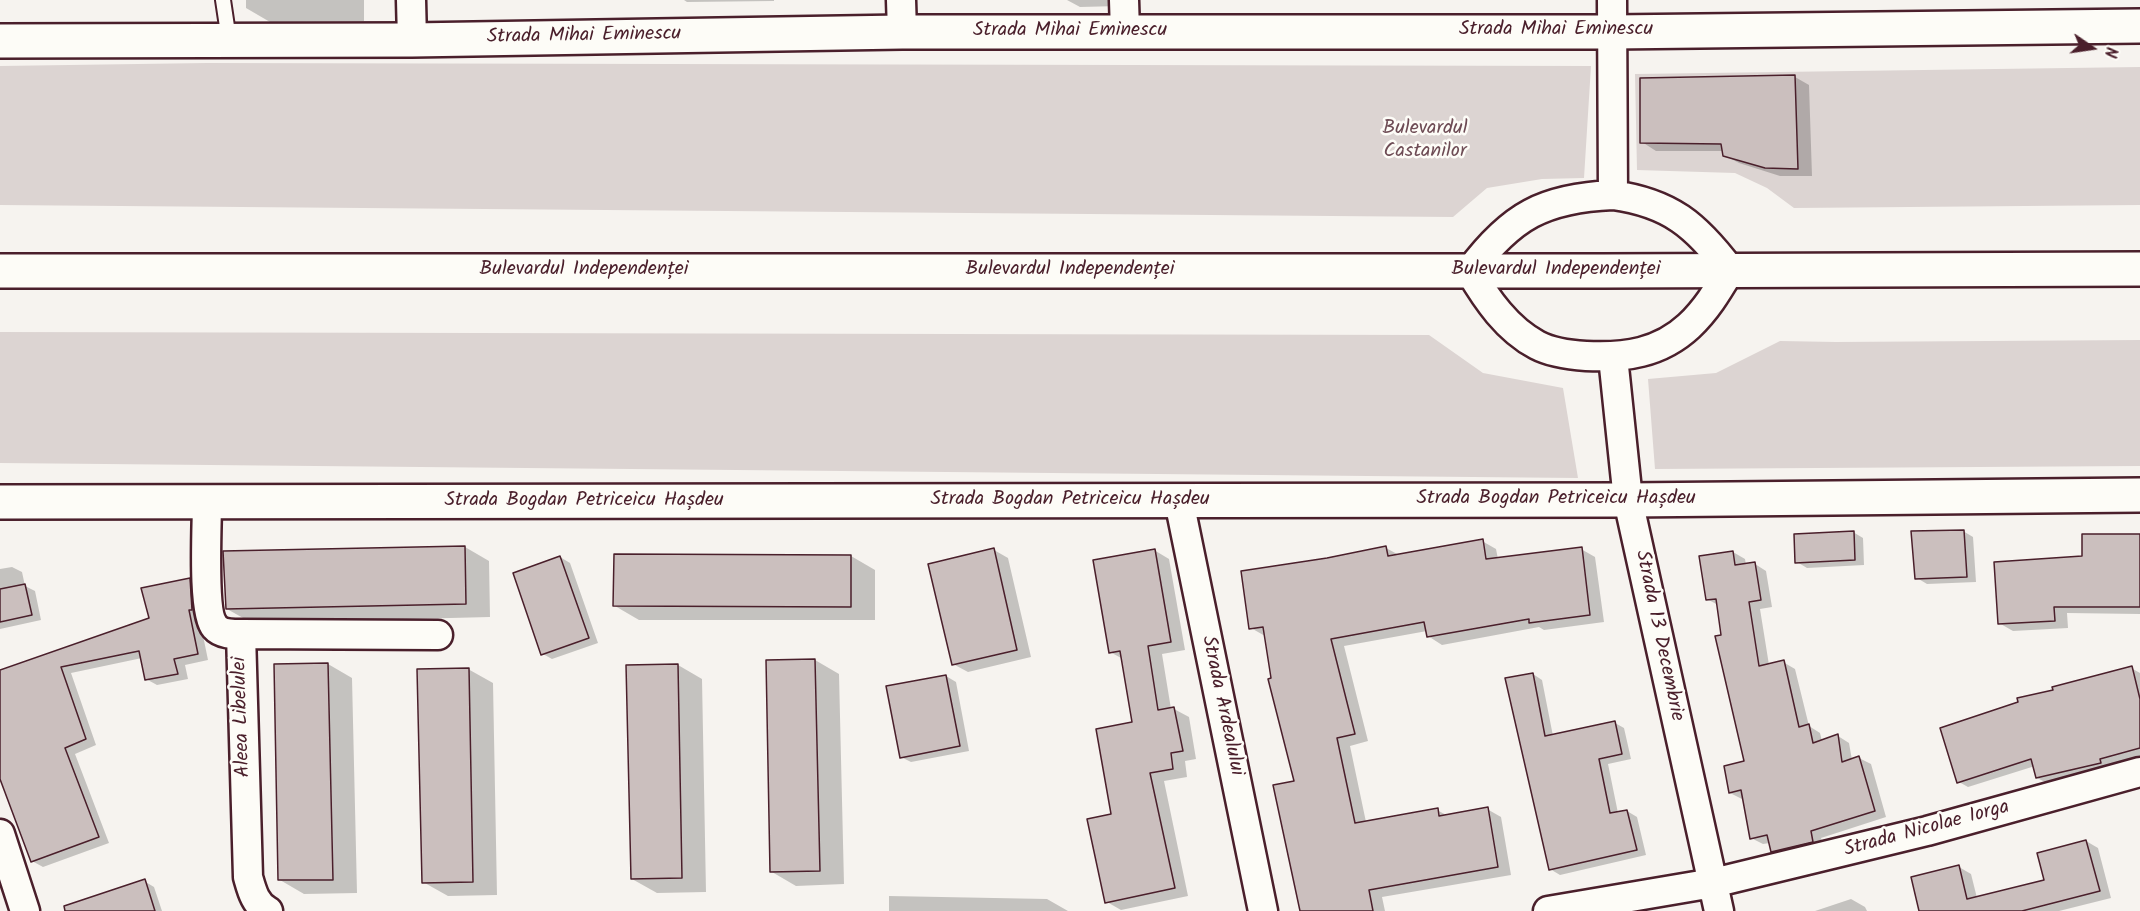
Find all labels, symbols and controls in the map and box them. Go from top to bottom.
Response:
north arrow [2062,18,2122,78]
street label: Strada Mihai Eminescu [1459,19,1653,43]
street label: Strada Mihai Eminescu [973,20,1167,44]
street label: Strada Mihai Eminescu [487,23,681,51]
text: N [2097,44,2123,60]
park label: Bulevardul Castanilor [1382,118,1468,165]
street label: Bulevardul Independenței [480,259,688,283]
street label: Bulevardul Independenței [966,259,1174,283]
street label: Bulevardul Independenței [1452,259,1660,283]
street label: Strada Bogdan Petriceicu Hașdeu [1416,488,1696,512]
street label: Strada Bogdan Petriceicu Hașdeu [930,489,1210,513]
street label: Strada Bogdan Petriceicu Hașdeu [444,490,724,514]
street label: Strada 13 Decembrie [1628,548,1688,724]
street label: Strada Ardealului [1194,634,1248,778]
street label: Aleea Libelulei [229,656,257,778]
street label: Strada Nicolae Iorga [1842,796,2012,864]

